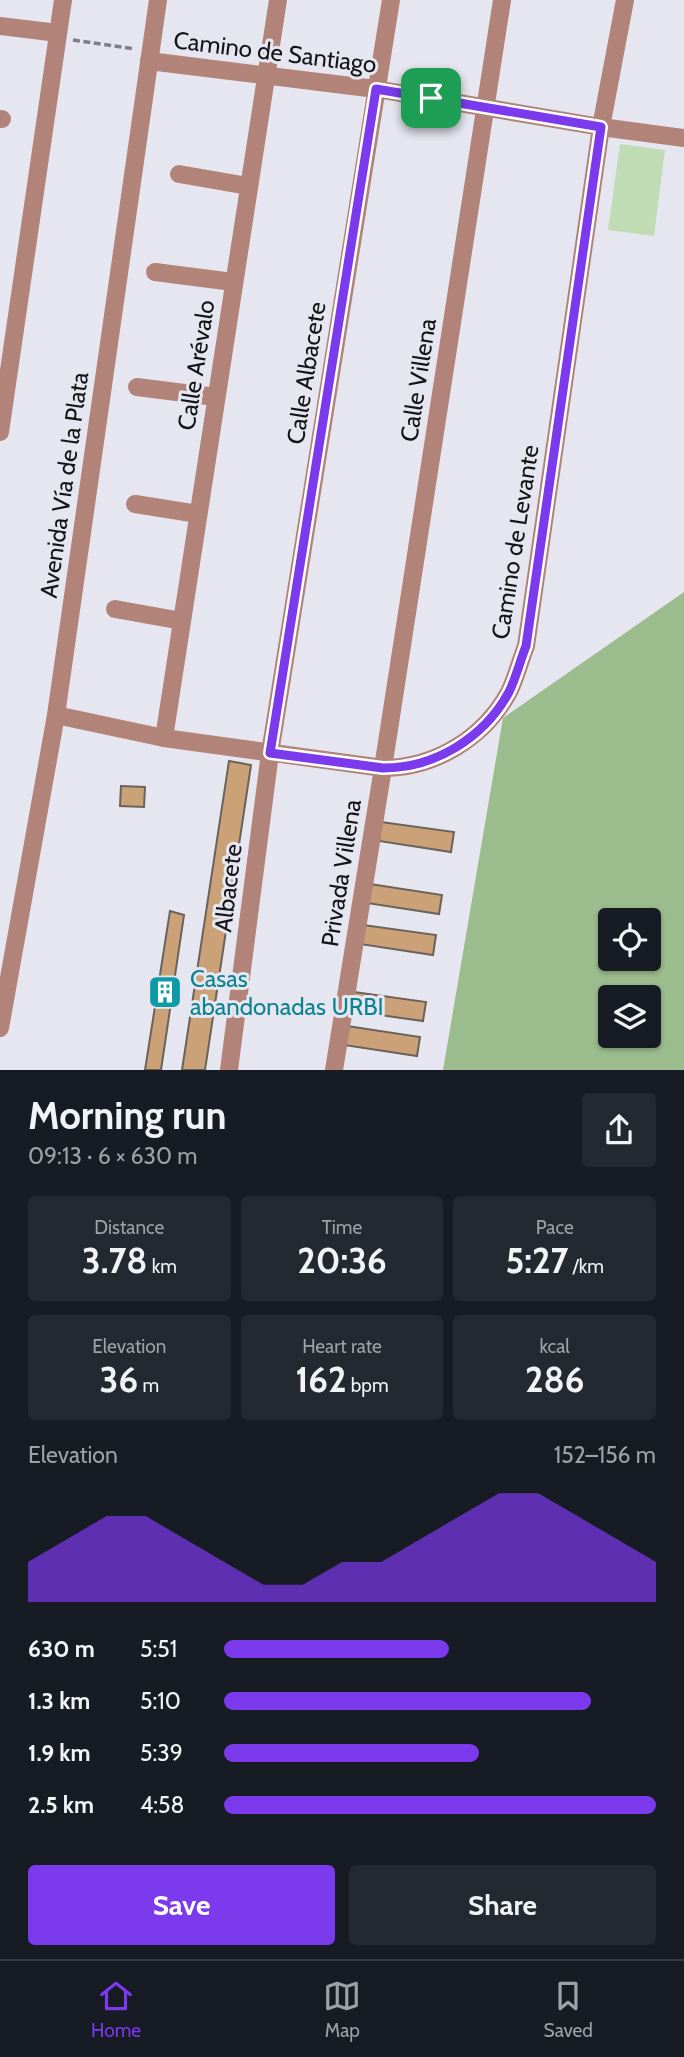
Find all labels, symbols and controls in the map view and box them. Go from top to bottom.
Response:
street label: Camino de Santiago [172,25,378,79]
pin [401,68,461,128]
icon: arrive [412,79,450,117]
street label: Calle Arévalo [171,298,221,432]
street label: Calle Albacete [280,300,332,446]
street label: Calle Villena [394,316,442,444]
street label: Avenida Vía de la Plata [34,370,94,600]
street label: Camino de Levante [485,443,545,641]
street label: Privada Villena [315,797,367,949]
street label: Albacete [208,842,248,934]
map controls [598,908,661,1048]
button: locate [598,908,661,971]
place label: Casas abandonadas URBI [190,964,384,1021]
building icon: Casas abandonadas URBI [146,973,184,1011]
button: layers [598,985,661,1048]
text: Morning run [28,1092,227,1139]
button: share [582,1093,656,1167]
text: 09:13 · 6 × 630 m [28,1142,197,1170]
text: Distance [94,1216,164,1239]
text: Time [322,1216,362,1239]
text: Pace [536,1216,574,1239]
text: 3.78 [82,1239,147,1282]
text: 20:36 [297,1239,387,1282]
text: 5:27 [505,1239,568,1282]
text: km [147,1255,177,1278]
text: /km [568,1255,604,1278]
text: Elevation [92,1335,166,1358]
text: Heart rate [302,1335,382,1358]
text: kcal [540,1335,570,1358]
text: 36 [100,1358,138,1401]
text: 162 [295,1358,347,1401]
text: 286 [525,1358,584,1401]
text: m [138,1374,159,1397]
text: bpm [347,1374,389,1397]
text: Elevation [28,1441,118,1469]
text: 152–156 m [554,1441,656,1469]
text: 630 m [28,1635,95,1663]
text: 5:51 [140,1635,177,1663]
text: 1.3 km [28,1687,90,1715]
text: 5:10 [140,1687,181,1715]
text: 1.9 km [28,1739,91,1767]
text: 5:39 [140,1739,183,1767]
text: 2.5 km [28,1791,94,1819]
text: 4:58 [140,1791,184,1819]
button: Save [28,1865,335,1945]
button: Share [349,1865,656,1945]
tab: Home [91,1977,141,2042]
tab: Map [323,1977,361,2042]
tab: Saved [544,1977,593,2042]

